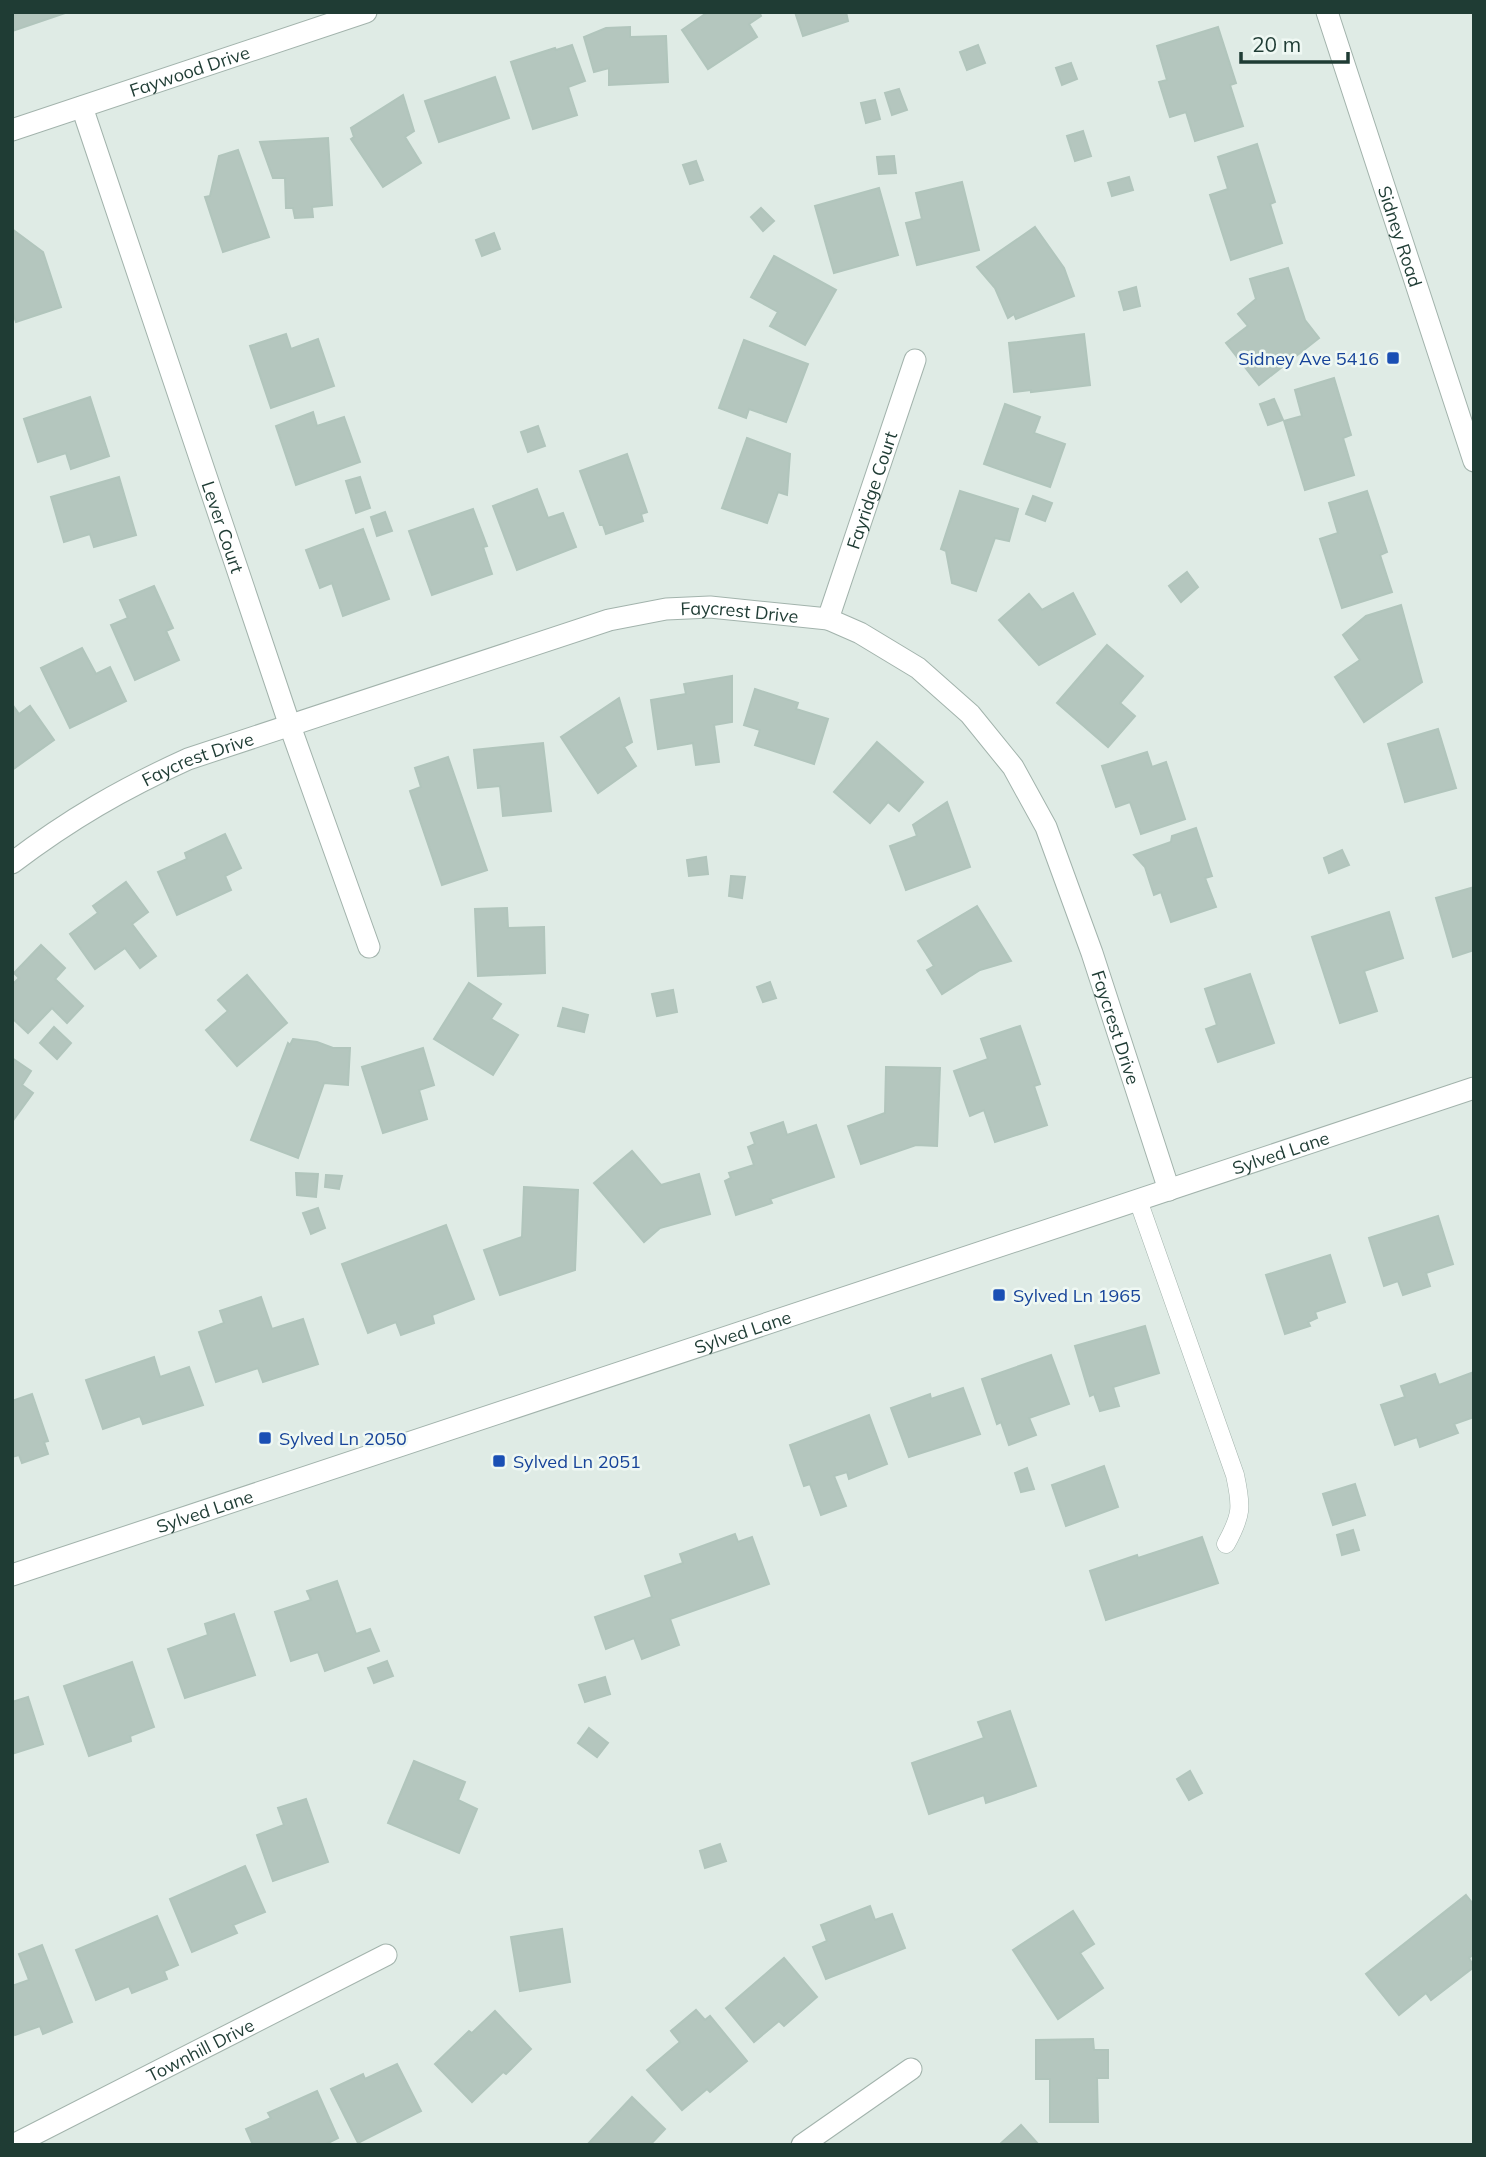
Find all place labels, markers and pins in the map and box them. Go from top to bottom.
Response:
place label: Sidney Ave 5416 [1238,347,1379,370]
marker: Sidney Ave 5416 [1385,350,1401,366]
place label: Sylved Ln 1965 [1013,1284,1141,1307]
marker: Sylved Ln 1965 [991,1287,1007,1303]
place label: Sylved Ln 2050 [279,1427,407,1450]
marker: Sylved Ln 2050 [257,1430,273,1446]
place label: Sylved Ln 2051 [513,1450,641,1473]
marker: Sylved Ln 2051 [491,1453,507,1469]

